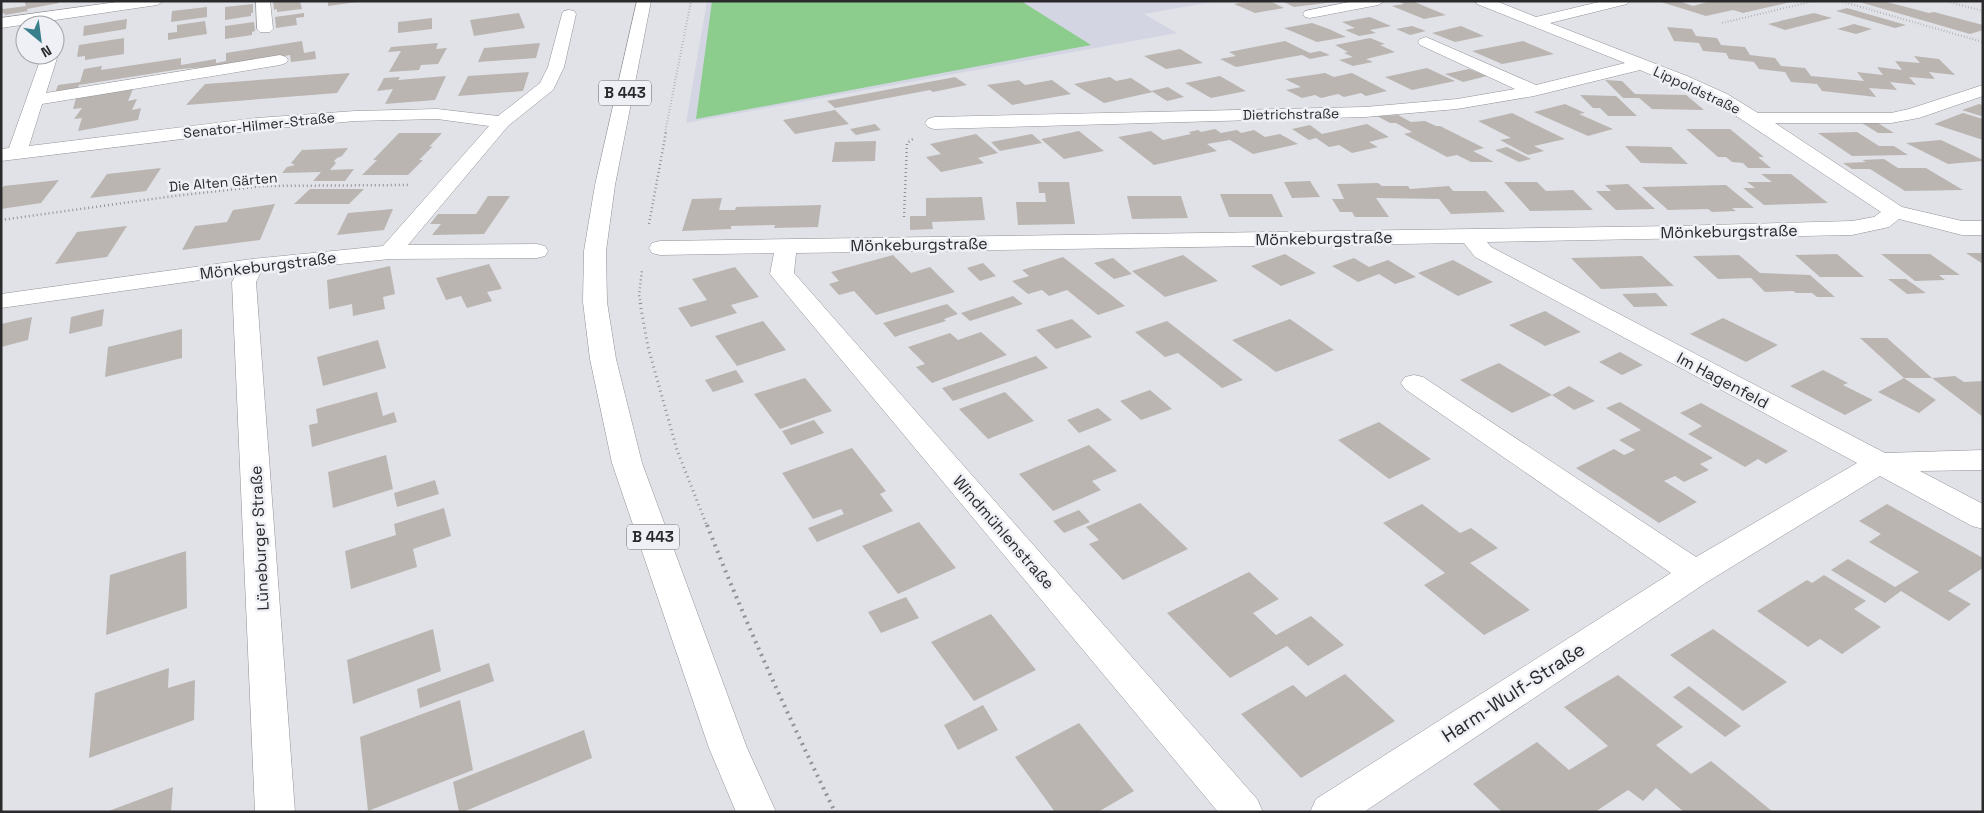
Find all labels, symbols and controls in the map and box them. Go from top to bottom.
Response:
north arrow [15,15,65,65]
text: N [38,41,55,62]
street label: Lippoldstraße [1651,62,1743,118]
road number: B 443 [599,80,651,106]
street label: Dietrichstraße [1243,104,1339,124]
street label: Senator-Hilmer-Straße [182,108,336,142]
street label: Die Alten Gärten [168,168,278,196]
street label: Mönkeburgstraße [1660,220,1798,243]
street label: Mönkeburgstraße [1255,227,1393,250]
street label: Mönkeburgstraße [850,233,988,256]
street label: Mönkeburgstraße [199,247,338,284]
street label: Im Hagenfeld [1673,347,1772,413]
street label: Lüneburger Straße [245,465,274,611]
street label: Windmühlenstraße [948,471,1059,594]
road number: B 443 [627,524,679,550]
street label: Harm-Wulf-Straße [1437,637,1590,748]

